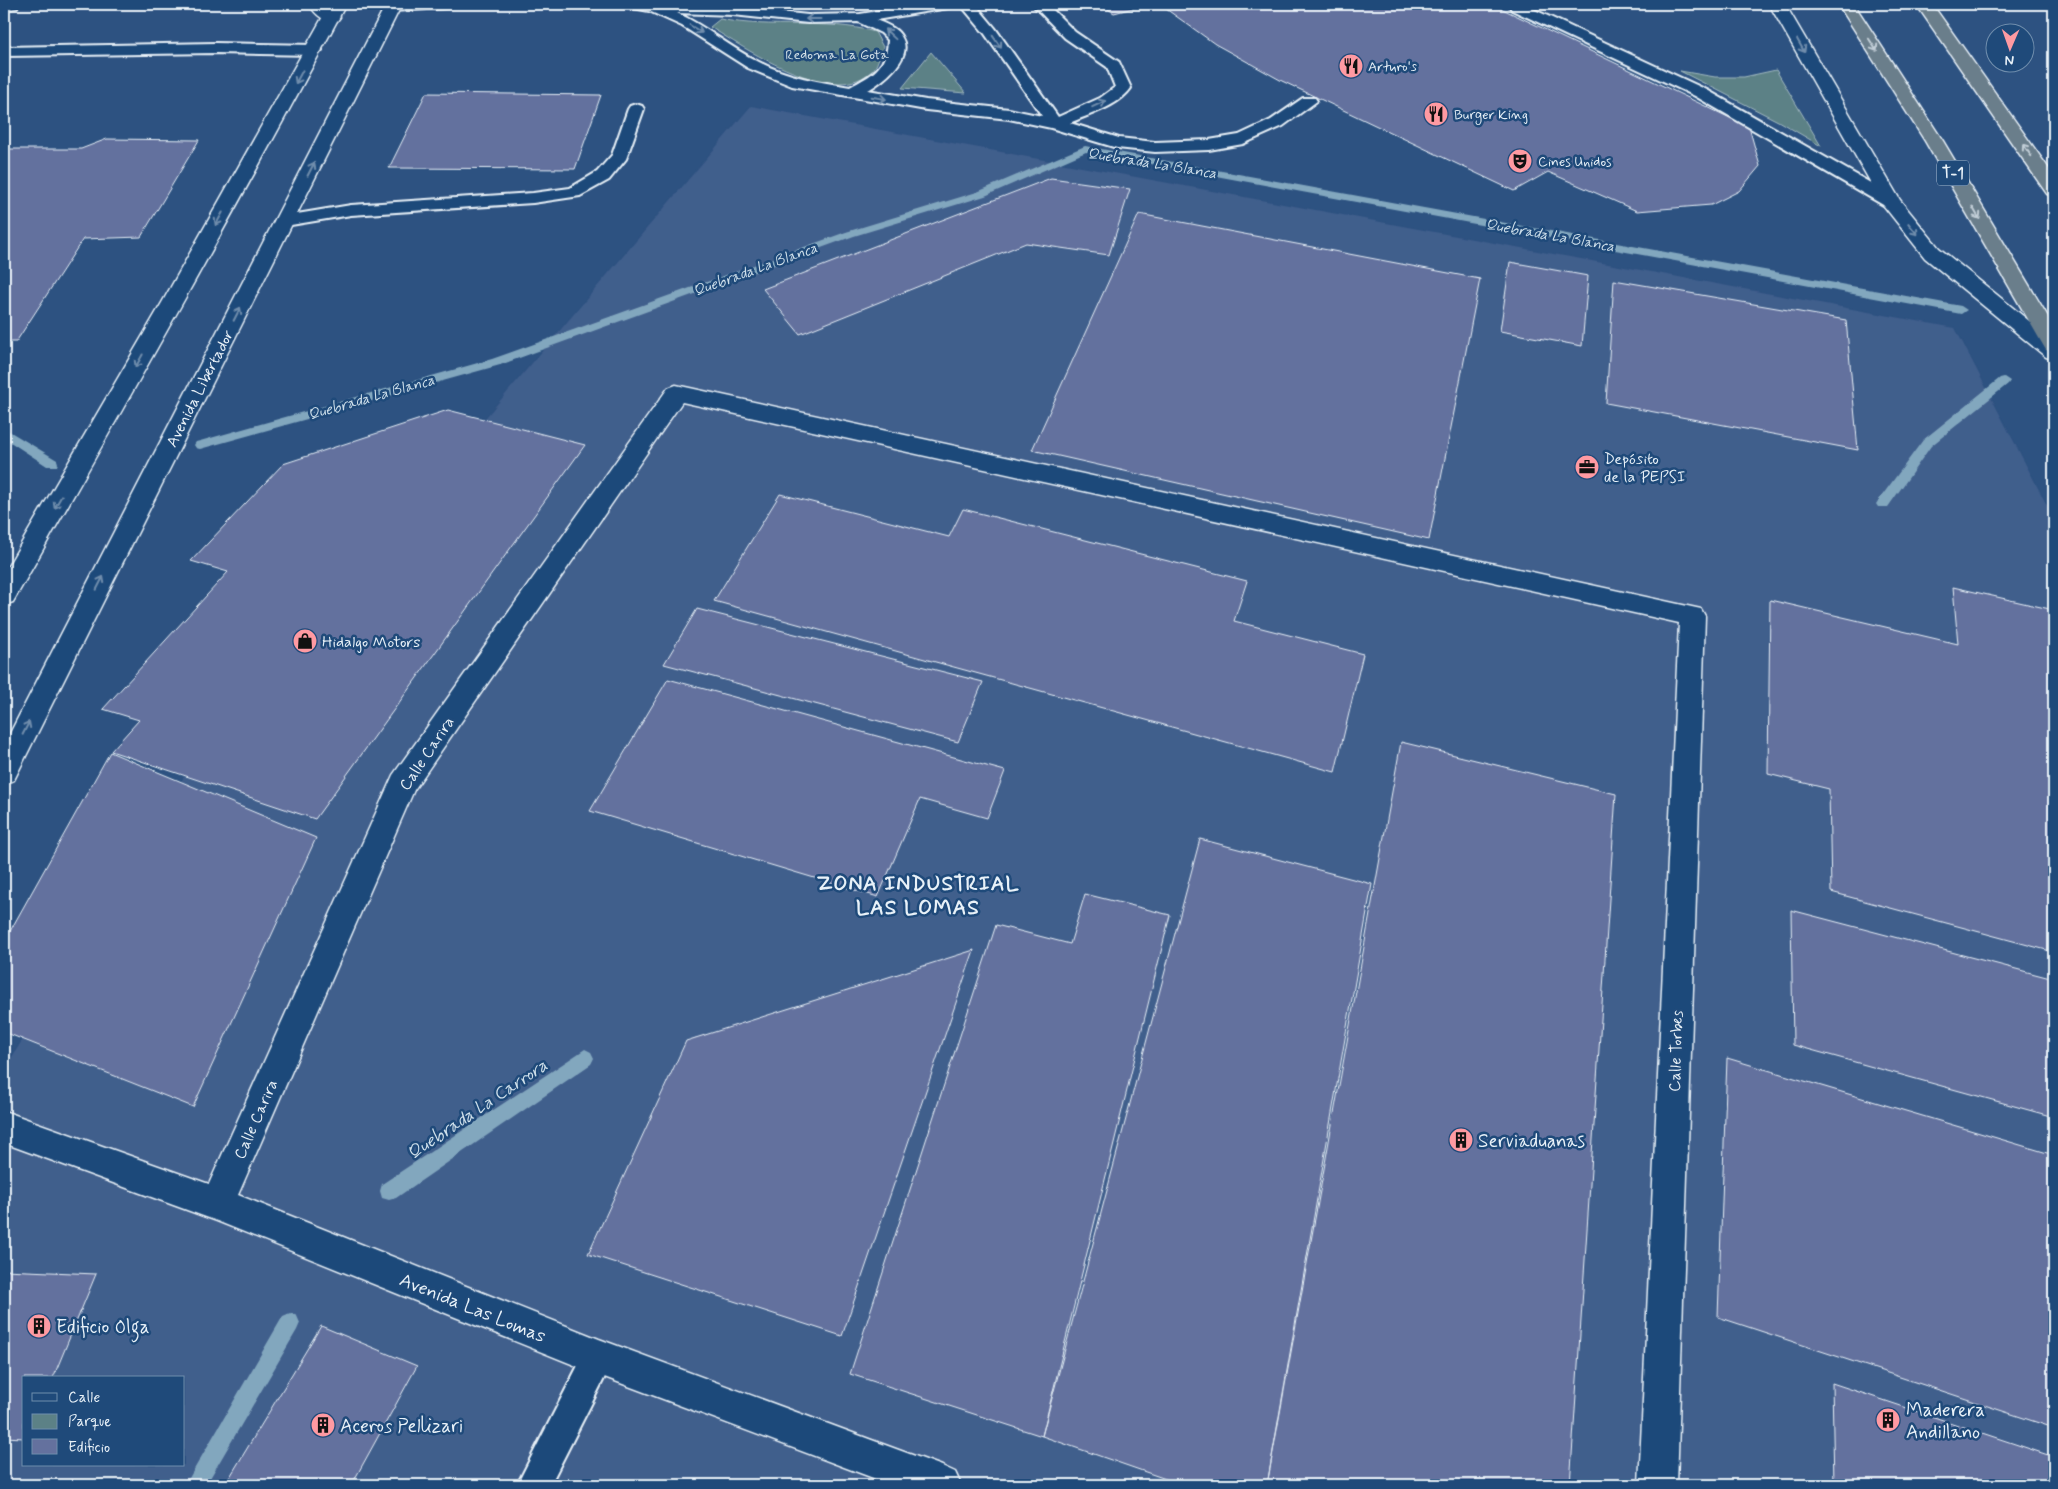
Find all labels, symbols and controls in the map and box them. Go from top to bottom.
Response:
one-way arrow [806,14,822,24]
north arrow [1986,22,2036,72]
one-way arrow [689,25,703,35]
one-way arrow [883,28,896,40]
one-way arrow [992,35,1002,49]
one-way arrow [1868,37,1878,51]
one-way arrow [1797,38,1807,53]
park label: Redoma La Gota [785,46,889,64]
text: N [2005,51,2015,69]
restaurant icon: Arturo's [1338,53,1364,79]
place label: Arturo's [1368,58,1417,76]
one-way arrow [293,70,303,84]
one-way arrow [871,93,887,103]
one-way arrow [1092,99,1107,109]
restaurant icon: Burger King [1423,101,1449,127]
place label: Burger King [1454,106,1528,125]
one-way arrow [2022,143,2032,157]
water label: Quebrada La Blanca [1086,144,1218,184]
theatre icon: Cines Unidos [1507,148,1533,174]
place label: Cines Unidos [1538,153,1612,171]
road number: T-1 [1937,160,1969,186]
one-way arrow [307,162,316,177]
one-way arrow [1972,205,1982,219]
one-way arrow [214,212,224,226]
water label: Quebrada La Blanca [1484,215,1616,257]
one-way arrow [1907,223,1918,236]
water label: Quebrada La Blanca [690,238,821,302]
one-way arrow [233,307,242,322]
street label: Avenida Libertador [162,326,239,451]
one-way arrow [134,353,144,367]
water label: Quebrada La Blanca [306,370,437,426]
place label: Depósito de la PEPSI [1604,449,1685,488]
office icon: Depósito de la PEPSI [1574,454,1600,480]
one-way arrow [53,494,63,508]
one-way arrow [95,576,105,591]
shop icon: Hidalgo Motors [292,628,318,654]
place label: Hidalgo Motors [322,632,420,653]
street label: Calle Carira [395,713,460,795]
one-way arrow [22,721,31,736]
district label: ZONA INDUSTRIAL LAS LOMAS [817,870,1020,922]
street label: Calle Torbes [1665,1010,1688,1092]
water label: Quebrada La Carrora [403,1054,553,1166]
street label: Calle Carira [230,1076,283,1163]
building icon: Serviaduanas [1448,1127,1474,1153]
place label: Serviaduanas [1478,1129,1585,1154]
street label: Avenida Las Lomas [396,1268,549,1349]
building icon: Edificio Olga [26,1313,52,1339]
place label: Edificio Olga [56,1315,149,1343]
legend [22,1376,185,1466]
text: Calle [68,1388,100,1408]
place label: Maderera Andillano [1906,1398,1985,1445]
building icon: Maderera Andillano [1875,1407,1901,1433]
text: Parque [68,1412,111,1432]
building icon: Aceros Pellizari [310,1412,336,1438]
place label: Aceros Pellizari [340,1414,463,1439]
text: Edificio [68,1438,110,1458]

